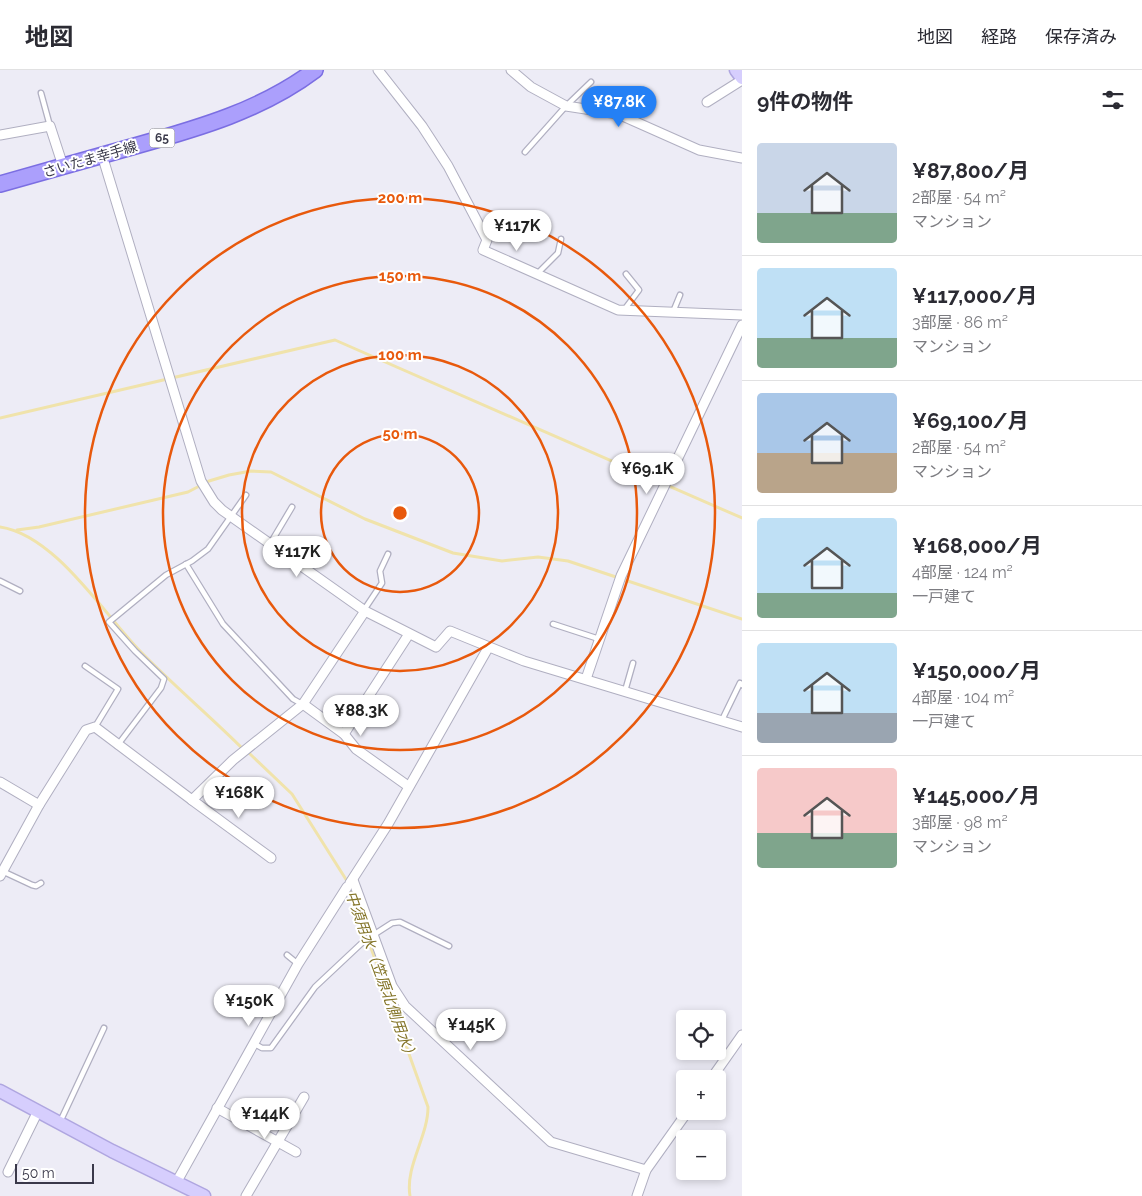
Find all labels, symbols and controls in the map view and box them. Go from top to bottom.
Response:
text: 地図 [25,22,73,51]
text: 地図 [917,26,953,47]
text: 経路 [981,26,1017,47]
text: 保存済み [1045,26,1117,47]
pin: ¥87.8K [578,85,660,128]
icon: filters [1099,86,1127,114]
text: 9件の物件 [757,89,853,114]
text: ¥87.8K [592,92,646,111]
road number: 65 [150,128,174,148]
street label: さいたま幸手線 [41,138,139,180]
text: ¥87,800/月 [912,158,1029,183]
icon: home [797,163,857,223]
text: 2部屋 · 54 m² [912,188,1006,207]
text: 200 m [378,189,422,207]
pin: ¥117K [482,210,552,252]
text: マンション [912,212,992,231]
text: ¥117K [494,216,540,235]
text: 150 m [379,267,421,285]
text: ¥117,000/月 [912,283,1037,308]
icon: home [797,288,857,348]
text: 3部屋 · 86 m² [912,313,1008,332]
text: マンション [912,337,992,356]
text: 100 m [378,346,422,364]
text: ¥69,100/月 [912,408,1029,433]
icon: home [797,413,857,473]
text: 50 m [382,425,418,443]
text: 2部屋 · 54 m² [912,438,1006,457]
pin: ¥69.1K [606,452,688,495]
text: ¥69.1K [621,459,673,478]
text: マンション [912,462,992,481]
centre of rings [391,504,409,522]
text: ¥168,000/月 [912,533,1042,558]
pin: ¥117K [262,536,332,578]
icon: home [797,538,857,598]
text: ¥117K [274,542,320,561]
text: 4部屋 · 124 m² [912,563,1013,582]
text: 一戸建て [912,587,976,606]
text: ¥150,000/月 [912,658,1041,683]
icon: home [797,663,857,723]
text: 4部屋 · 104 m² [912,688,1014,707]
pin: ¥88.3K [320,694,402,737]
text: ¥88.3K [334,701,388,720]
text: 一戸建て [912,712,976,731]
pin: ¥168K [204,776,274,819]
text: ¥168K [214,783,264,802]
text: ¥145,000/月 [912,783,1040,808]
icon: home [797,788,857,848]
text: 3部屋 · 98 m² [912,813,1008,832]
text: マンション [912,837,992,856]
water label: 中須用水（笠原北側用水） [342,888,420,1064]
pin: ¥150K [214,984,284,1027]
text: ¥150K [225,991,273,1010]
pin: ¥145K [436,1008,506,1051]
map controls [676,1010,726,1180]
button: locate [676,1010,726,1060]
text: ¥145K [447,1015,495,1034]
button: + [676,1070,726,1120]
pin: ¥144K [230,1098,300,1140]
text: ¥144K [241,1104,289,1123]
button: − [676,1130,726,1180]
scale bar [15,1161,94,1184]
text: 50 m [22,1165,55,1181]

